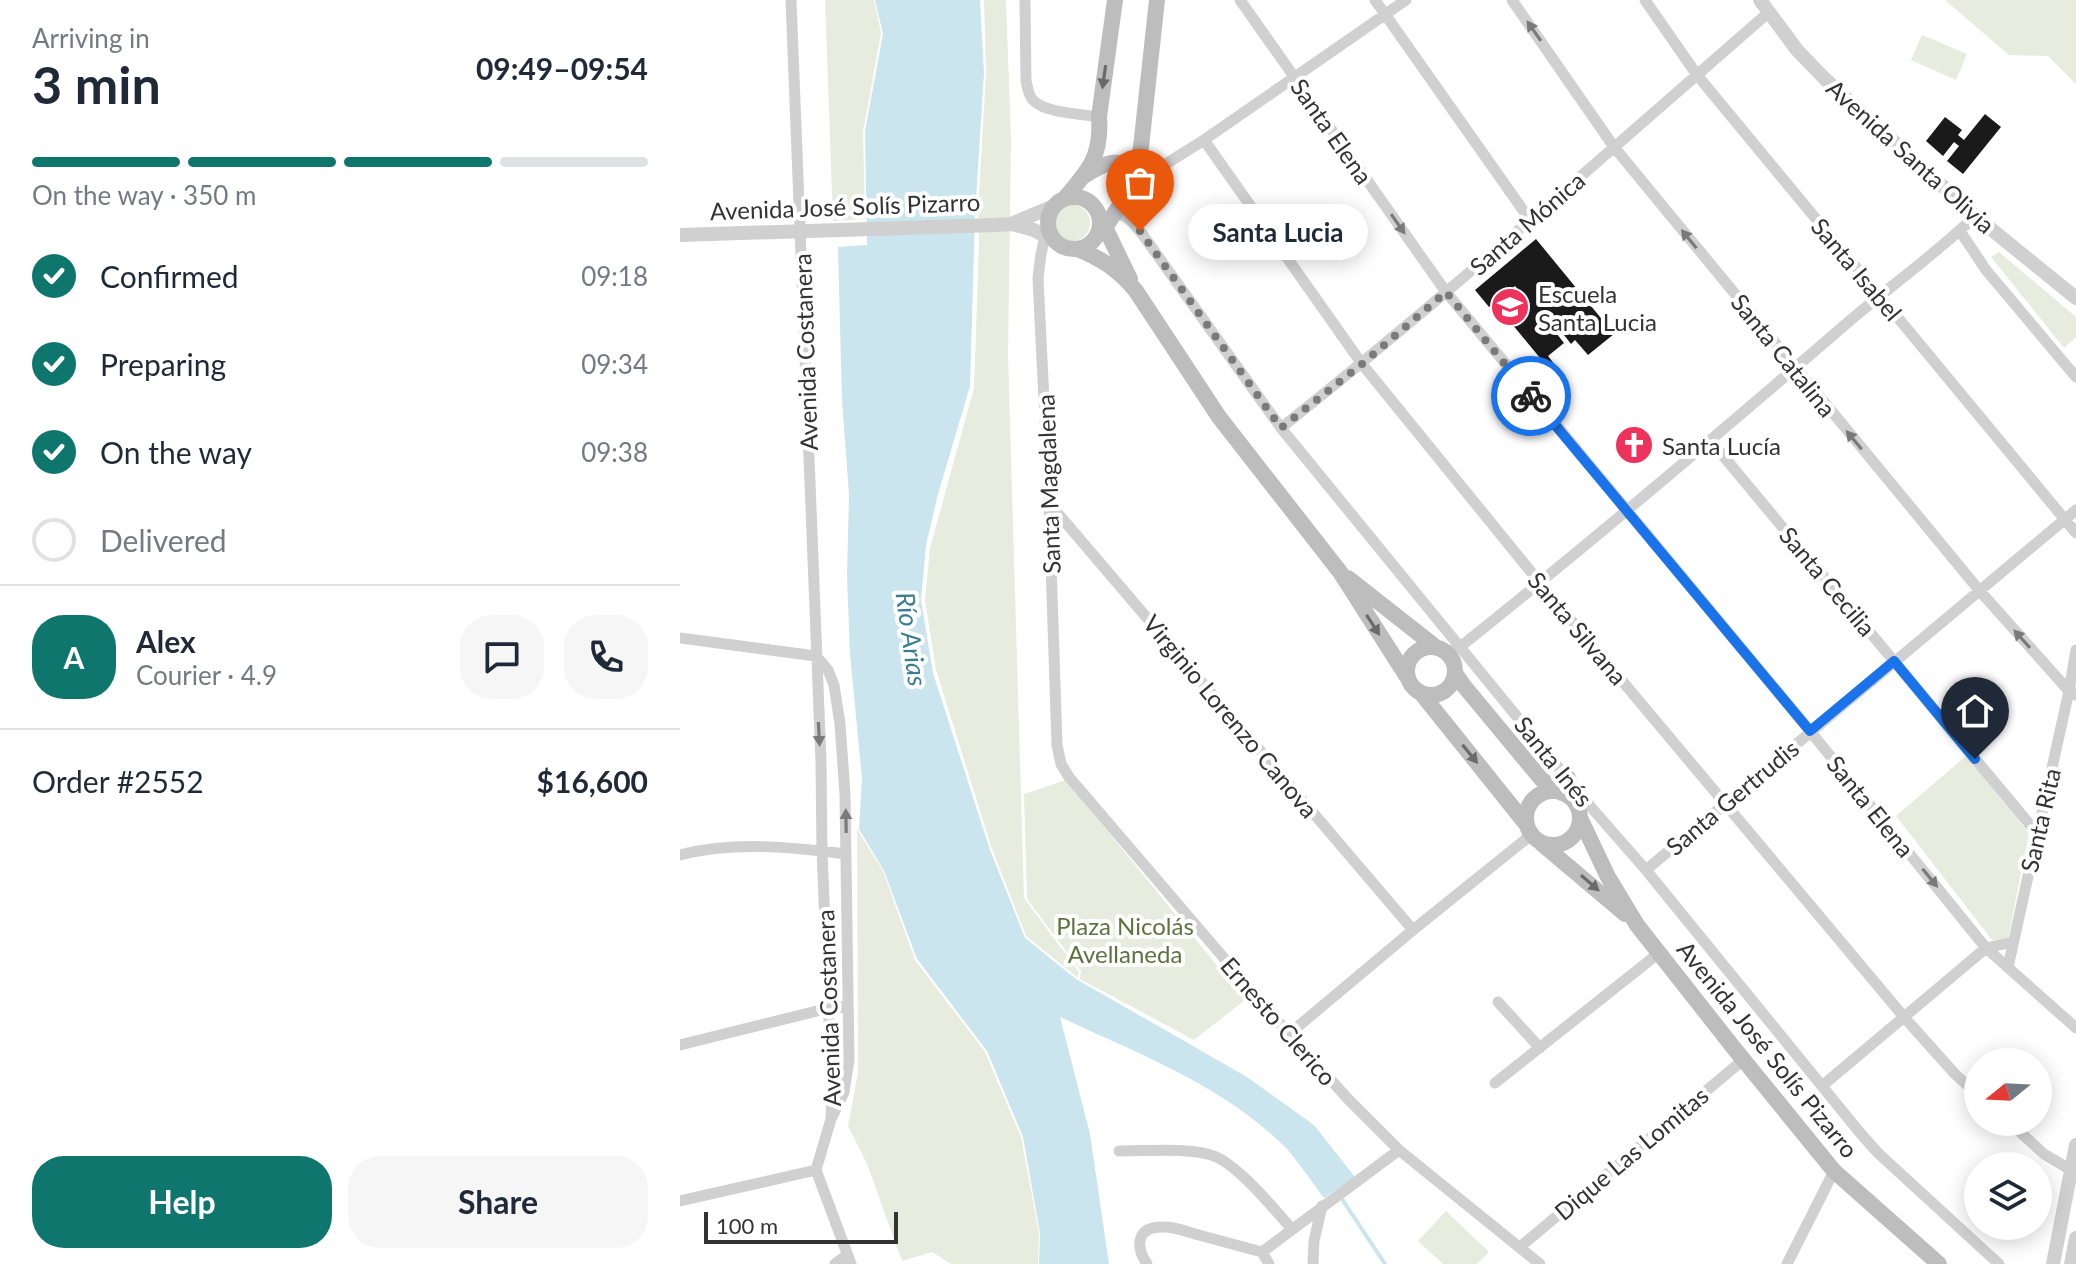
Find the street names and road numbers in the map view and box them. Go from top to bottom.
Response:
street label: Santa Elena [1285,73,1379,189]
street label: Avenida Santa Olivia [1821,73,2001,239]
street label: Santa Mónica [1464,165,1590,281]
street label: Avenida José Solís Pizarro [709,187,981,225]
street label: Santa Isabel [1806,212,1908,326]
street label: Avenida Costanera [787,253,823,451]
street label: Santa Catalina [1726,288,1842,422]
street label: Santa Magdalena [1030,394,1066,574]
street label: Santa Cecilia [1774,520,1882,642]
street label: Santa Silvana [1522,566,1634,690]
street label: Virginio Lorenzo Canova [1138,609,1324,823]
street label: Santa Inés [1509,710,1599,812]
street label: Santa Gertrudis [1660,733,1804,861]
street label: Santa Elena [1821,749,1921,863]
street label: Santa Rita [2014,765,2066,875]
street label: Avenida Costanera [810,909,846,1107]
street label: Avenida José Solís Pizarro [1672,935,1864,1163]
street label: Ernesto Clerico [1215,951,1343,1091]
street label: Dique Las Lomitas [1548,1080,1714,1226]

